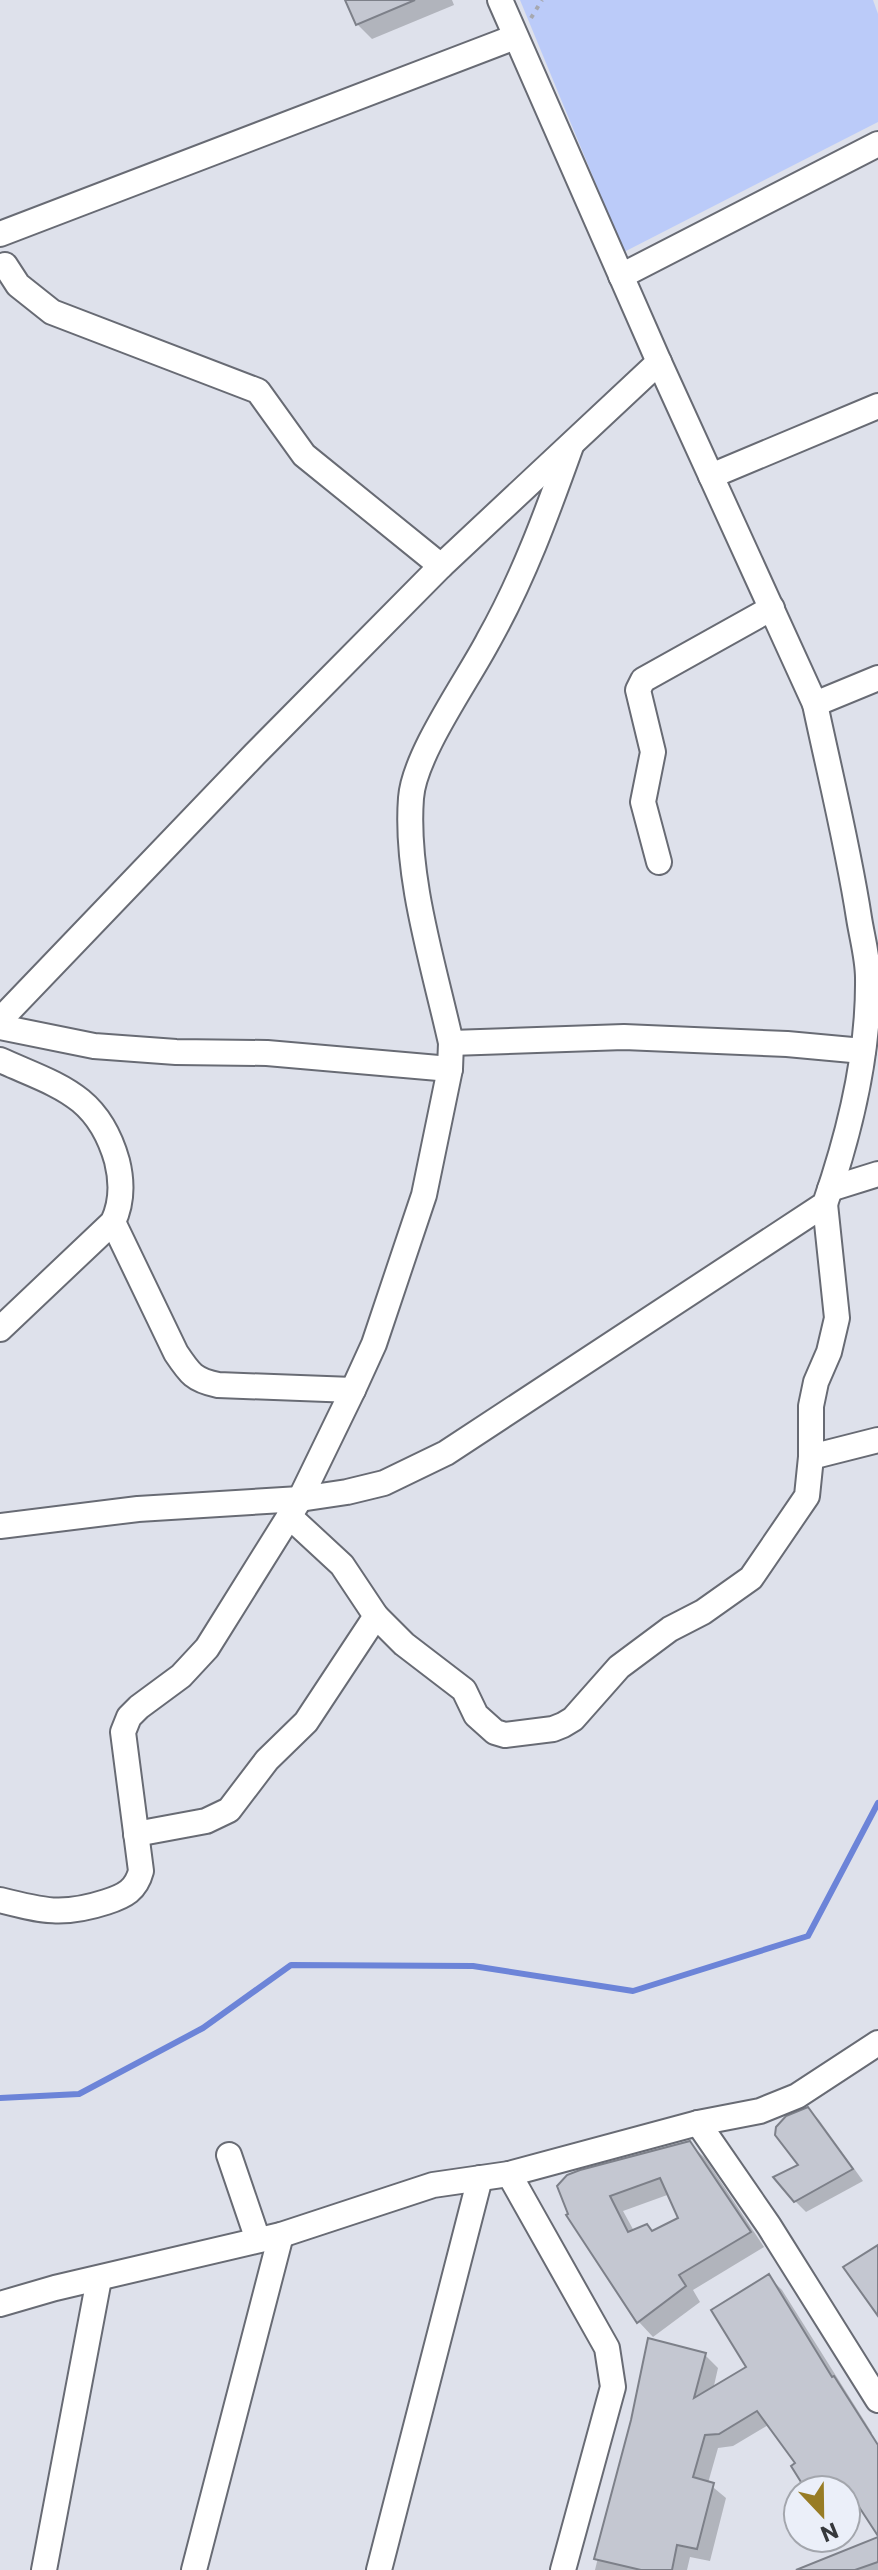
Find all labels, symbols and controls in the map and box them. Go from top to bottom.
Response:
north arrow [782,2474,862,2554]
text: N [817,2517,842,2549]

